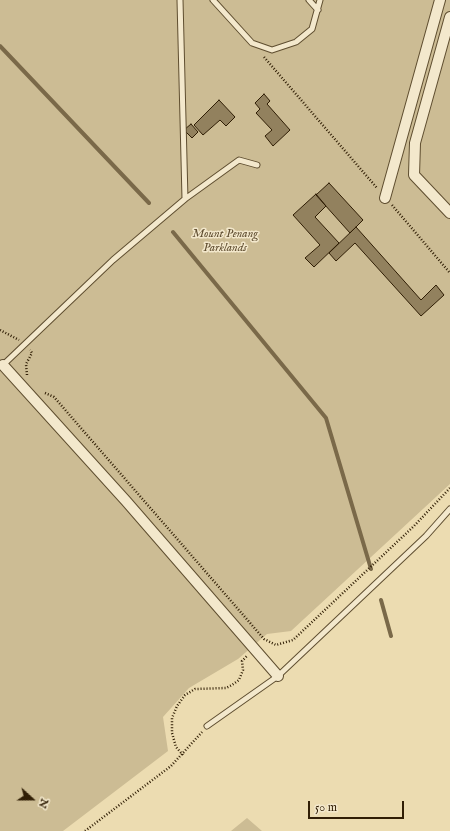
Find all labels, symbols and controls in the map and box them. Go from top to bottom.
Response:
park label: Mount Penang Parklands [192,228,258,256]
north arrow [12,779,52,819]
scale bar [310,793,406,819]
text: N [35,796,51,810]
text: 50 m [315,800,337,815]

